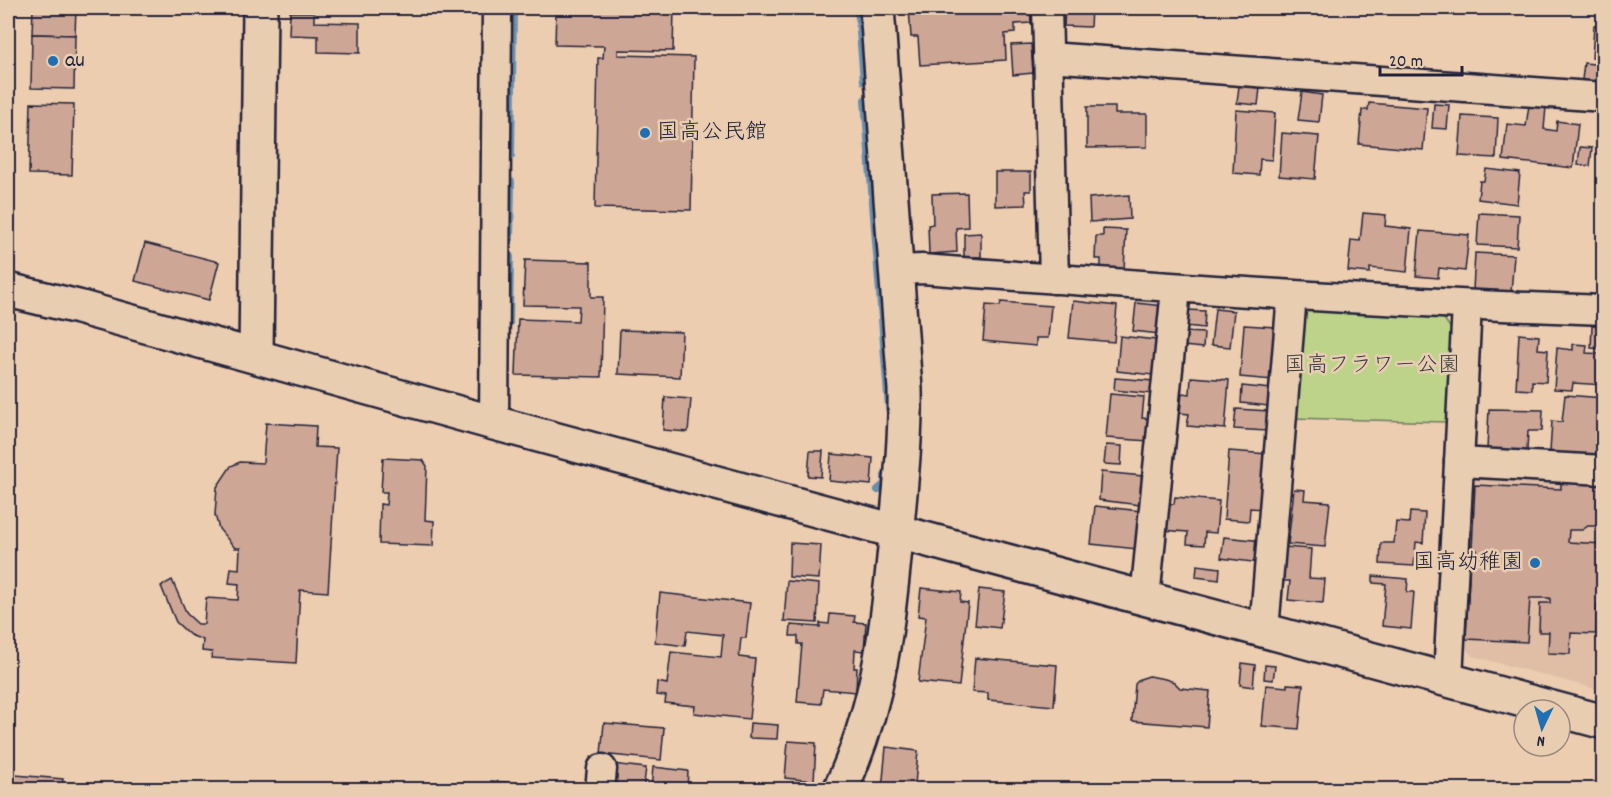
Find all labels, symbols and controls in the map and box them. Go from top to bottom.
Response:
scale bar [1380,39,1462,77]
place label: au [65,46,85,77]
text: 20 m [1389,50,1423,75]
marker: au [46,54,60,68]
place label: 国高公民館 [657,118,767,149]
marker: 国高公民館 [638,126,652,140]
park label: 国高フラワー公園 [1284,351,1460,382]
place label: 国高幼稚園 [1413,548,1523,579]
marker: 国高幼稚園 [1528,556,1542,570]
north arrow [1512,698,1572,758]
text: N [1536,729,1546,752]

